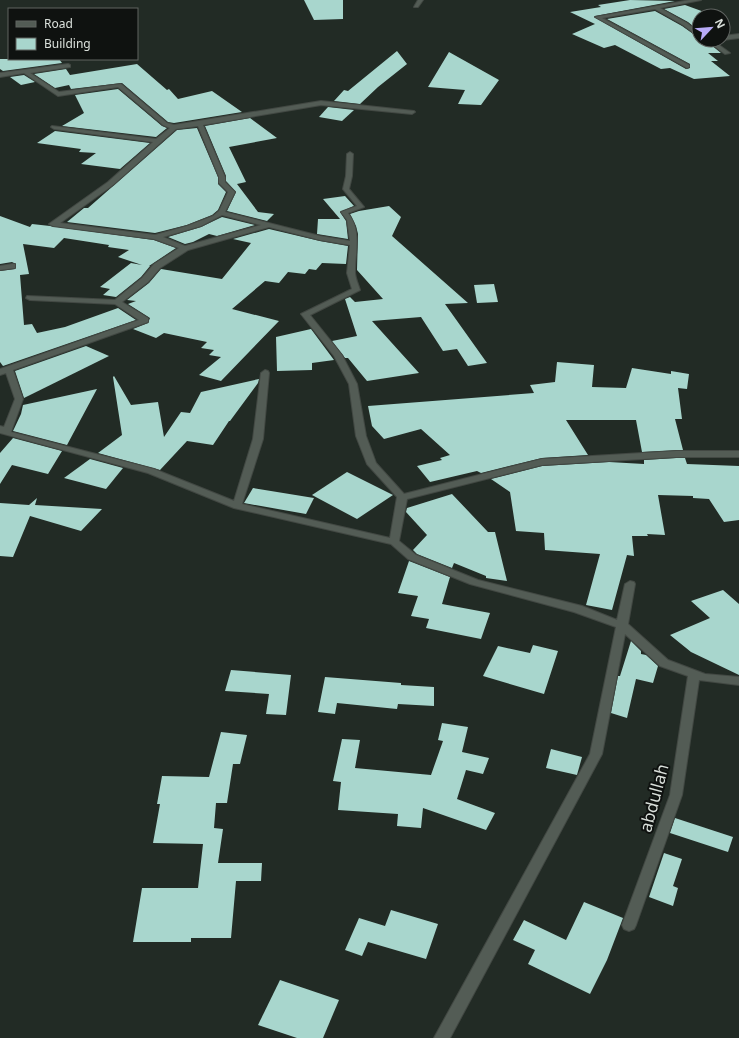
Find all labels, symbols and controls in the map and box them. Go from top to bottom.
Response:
legend [8,8,138,60]
north arrow [691,8,731,48]
text: Road [44,15,73,32]
text: N [712,16,729,31]
text: Building [44,35,91,52]
street label: abdullah [633,761,674,835]

